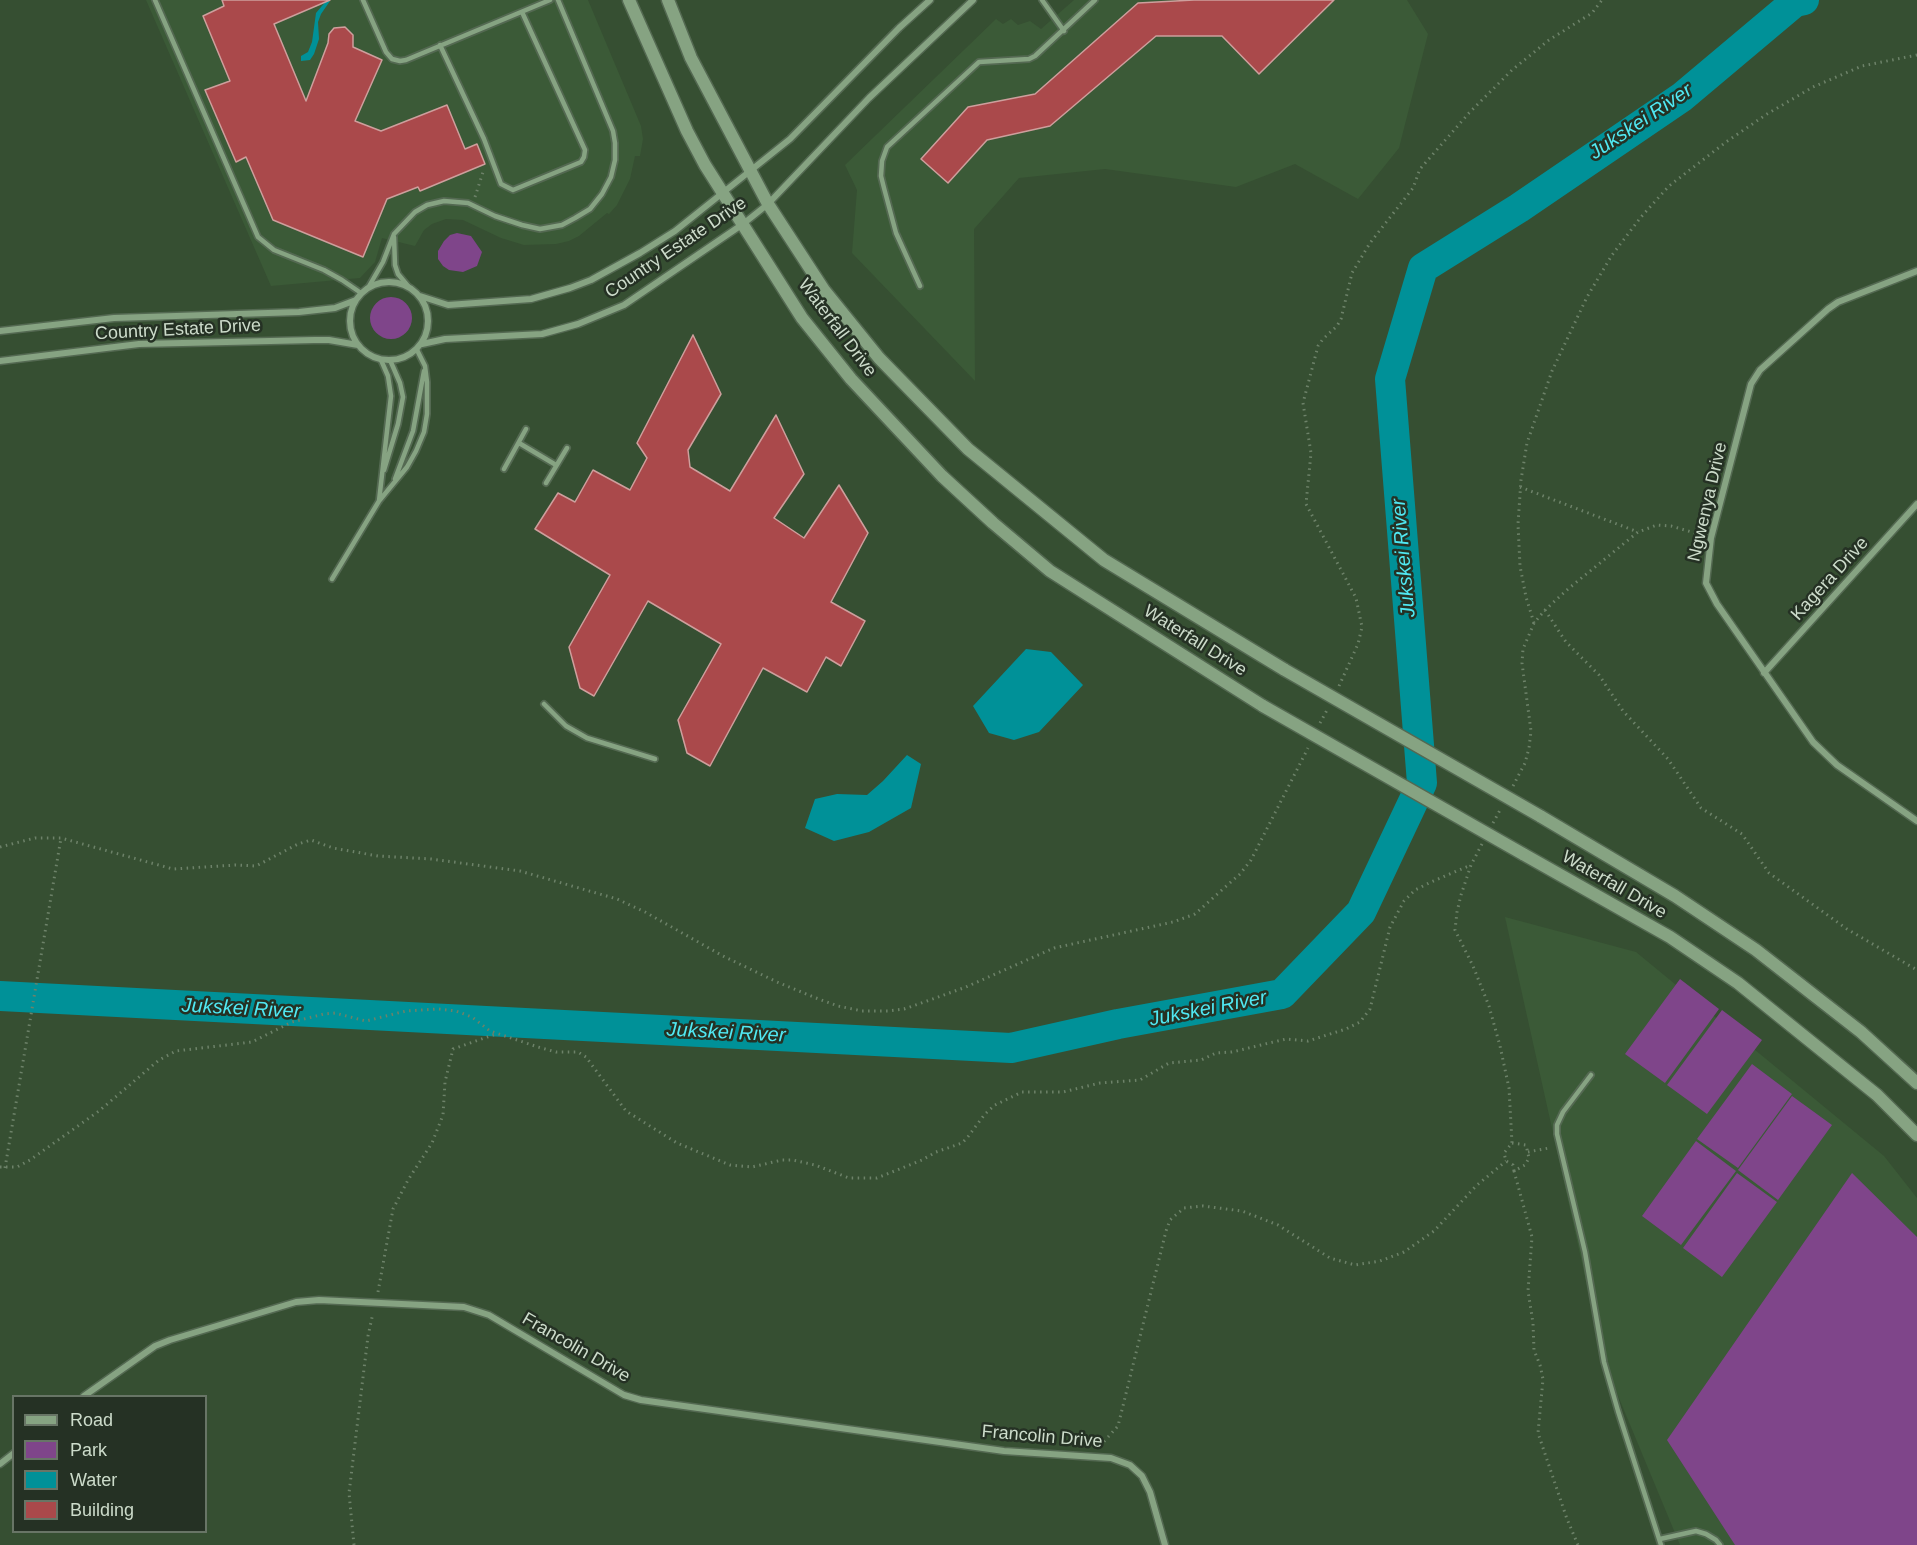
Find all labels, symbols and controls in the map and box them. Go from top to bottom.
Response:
water label: Jukskei River [1585,79,1697,165]
street label: Country Estate Drive [601,193,751,303]
street label: Waterfall Drive [793,275,881,381]
street label: Country Estate Drive [95,315,261,345]
street label: Ngwenya Drive [1684,440,1732,564]
water label: Jukskei River [1387,498,1421,618]
street label: Kagera Drive [1787,533,1873,625]
street label: Waterfall Drive [1140,601,1250,681]
street label: Waterfall Drive [1558,846,1670,924]
water label: Jukskei River [1147,986,1269,1032]
water label: Jukskei River [181,994,301,1024]
water label: Jukskei River [666,1018,786,1048]
street label: Francolin Drive [518,1308,634,1388]
legend [12,1395,207,1533]
text: Road [70,1410,113,1430]
street label: Francolin Drive [981,1421,1103,1453]
text: Park [70,1440,107,1460]
text: Water [70,1470,117,1490]
text: Building [70,1500,134,1520]

